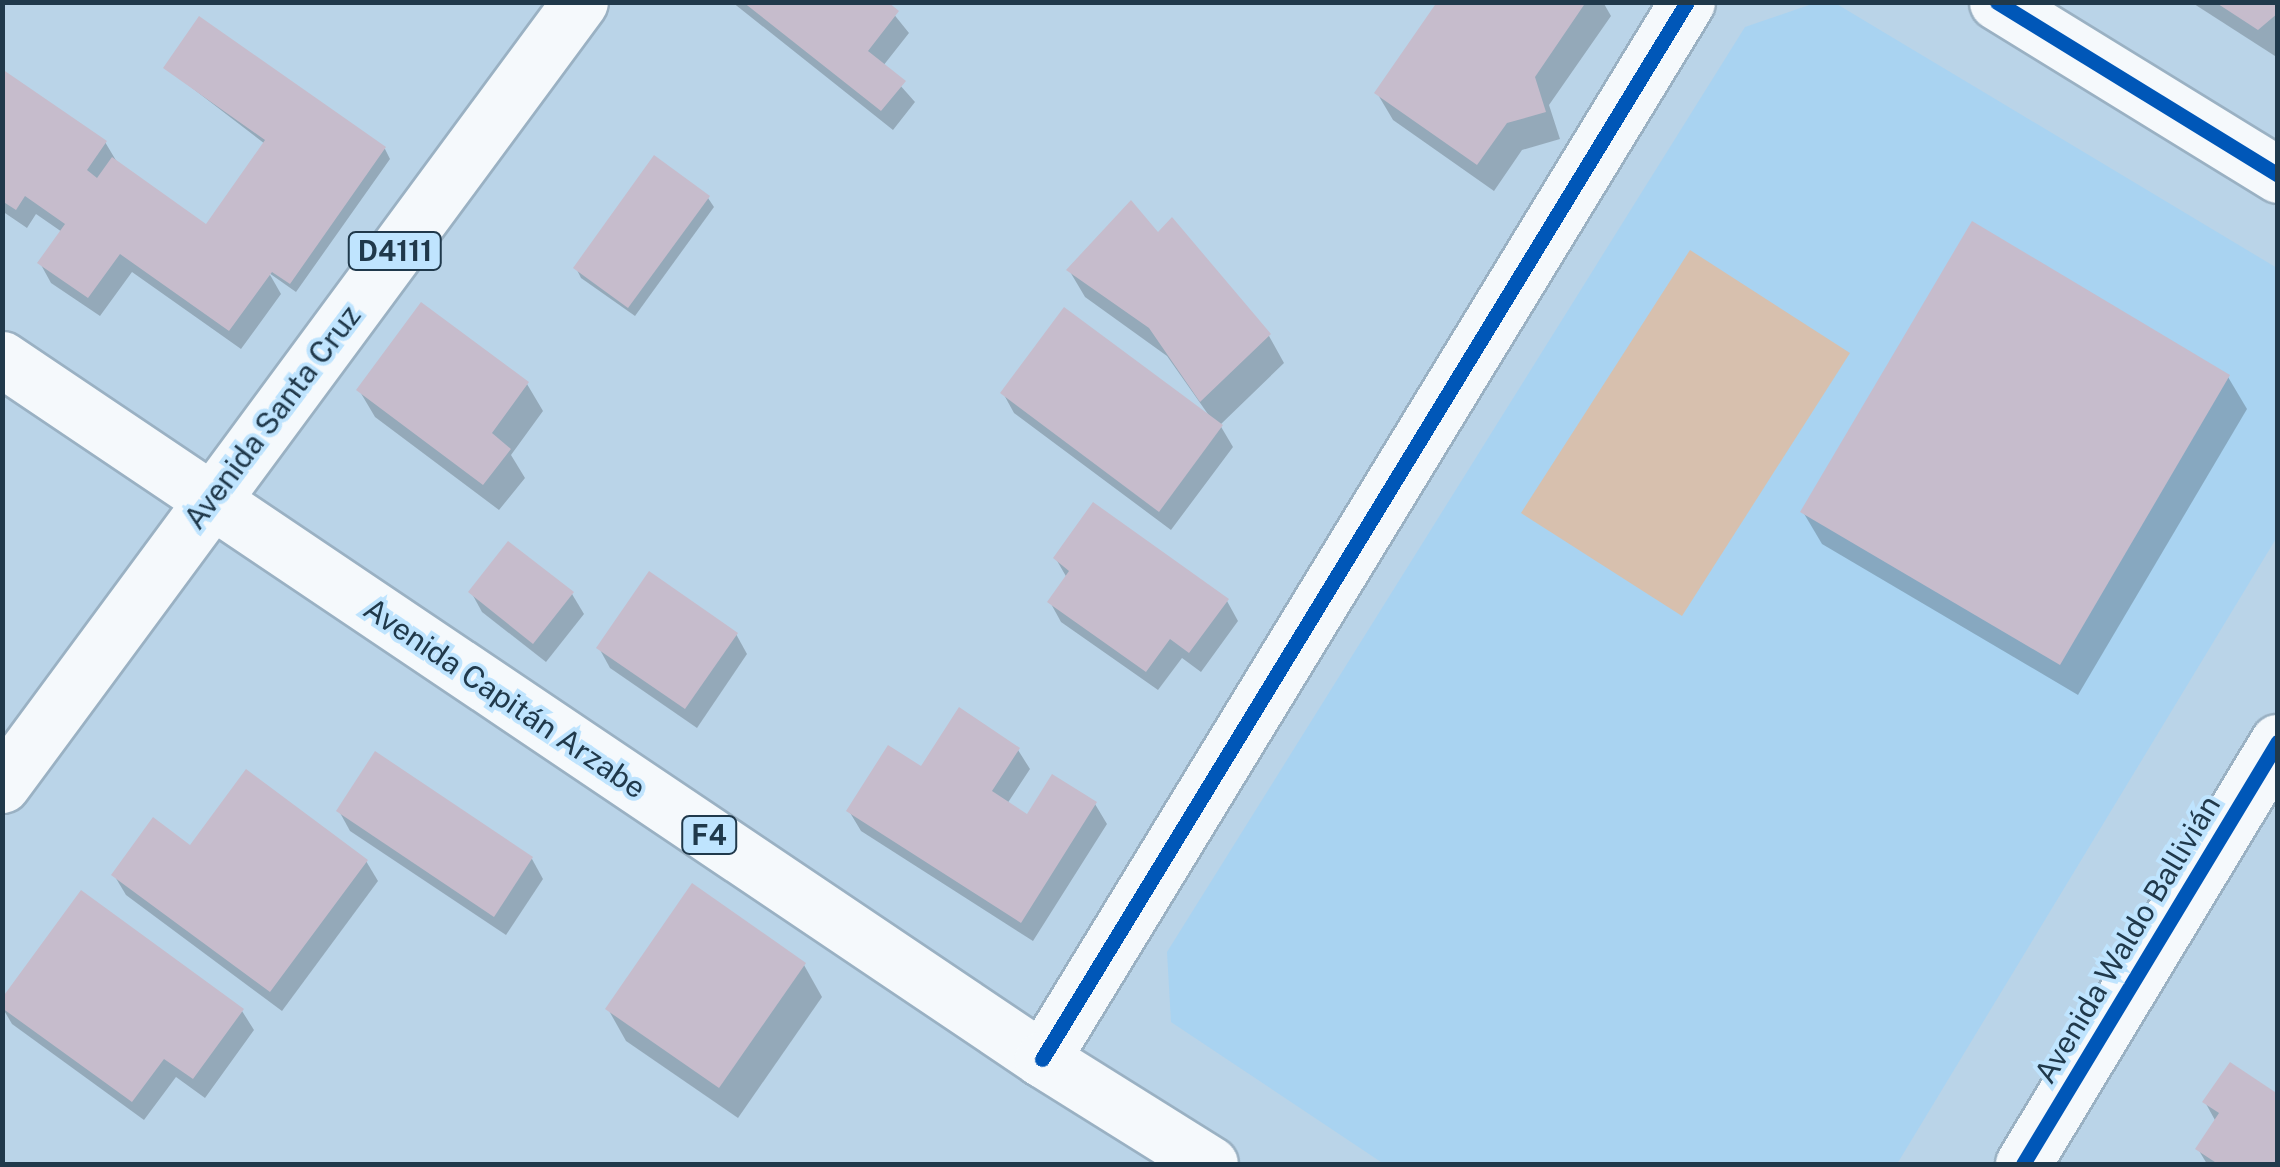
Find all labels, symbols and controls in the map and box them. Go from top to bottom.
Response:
road number: D4111 [348,228,442,274]
street label: Avenida Santa Cruz [176,298,368,536]
street label: Avenida Capitán Arzabe [357,590,653,806]
street label: Avenida Waldo Ballivián [2026,788,2228,1090]
road number: F4 [679,812,739,858]

